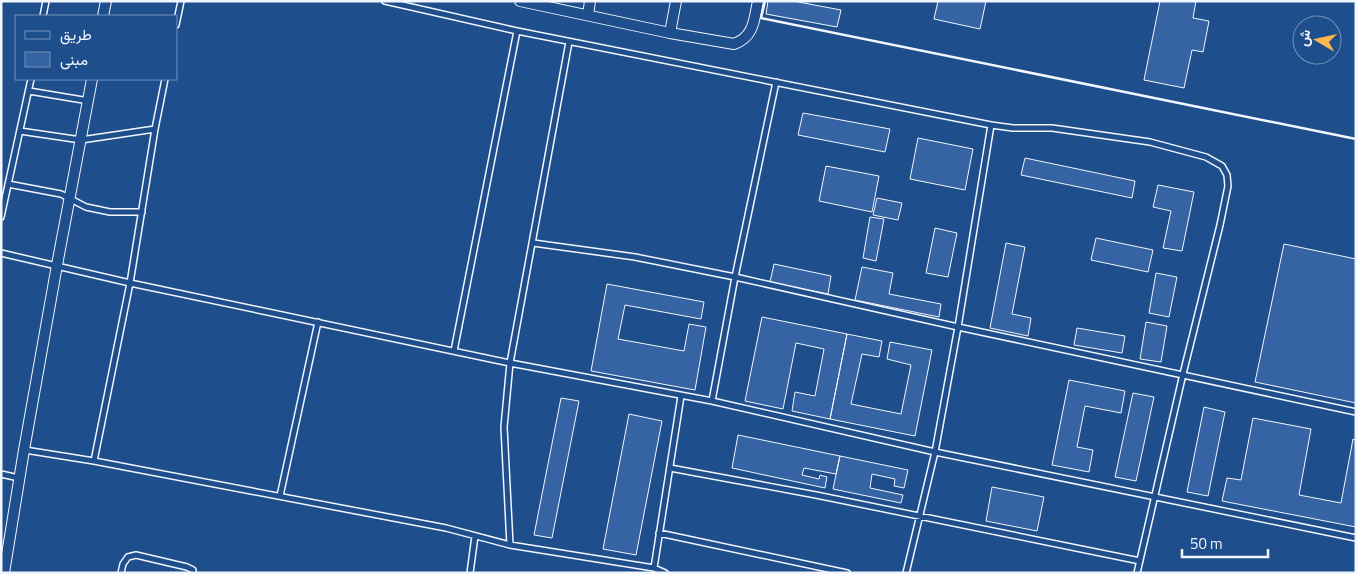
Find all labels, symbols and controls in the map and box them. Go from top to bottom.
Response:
legend [15,15,178,80]
north arrow [1292,15,1342,65]
text: طريق [60,23,92,46]
text: ش [1292,28,1315,48]
text: مبنى [60,48,88,71]
scale bar [1182,526,1268,558]
text: 50 m [1190,532,1223,555]

